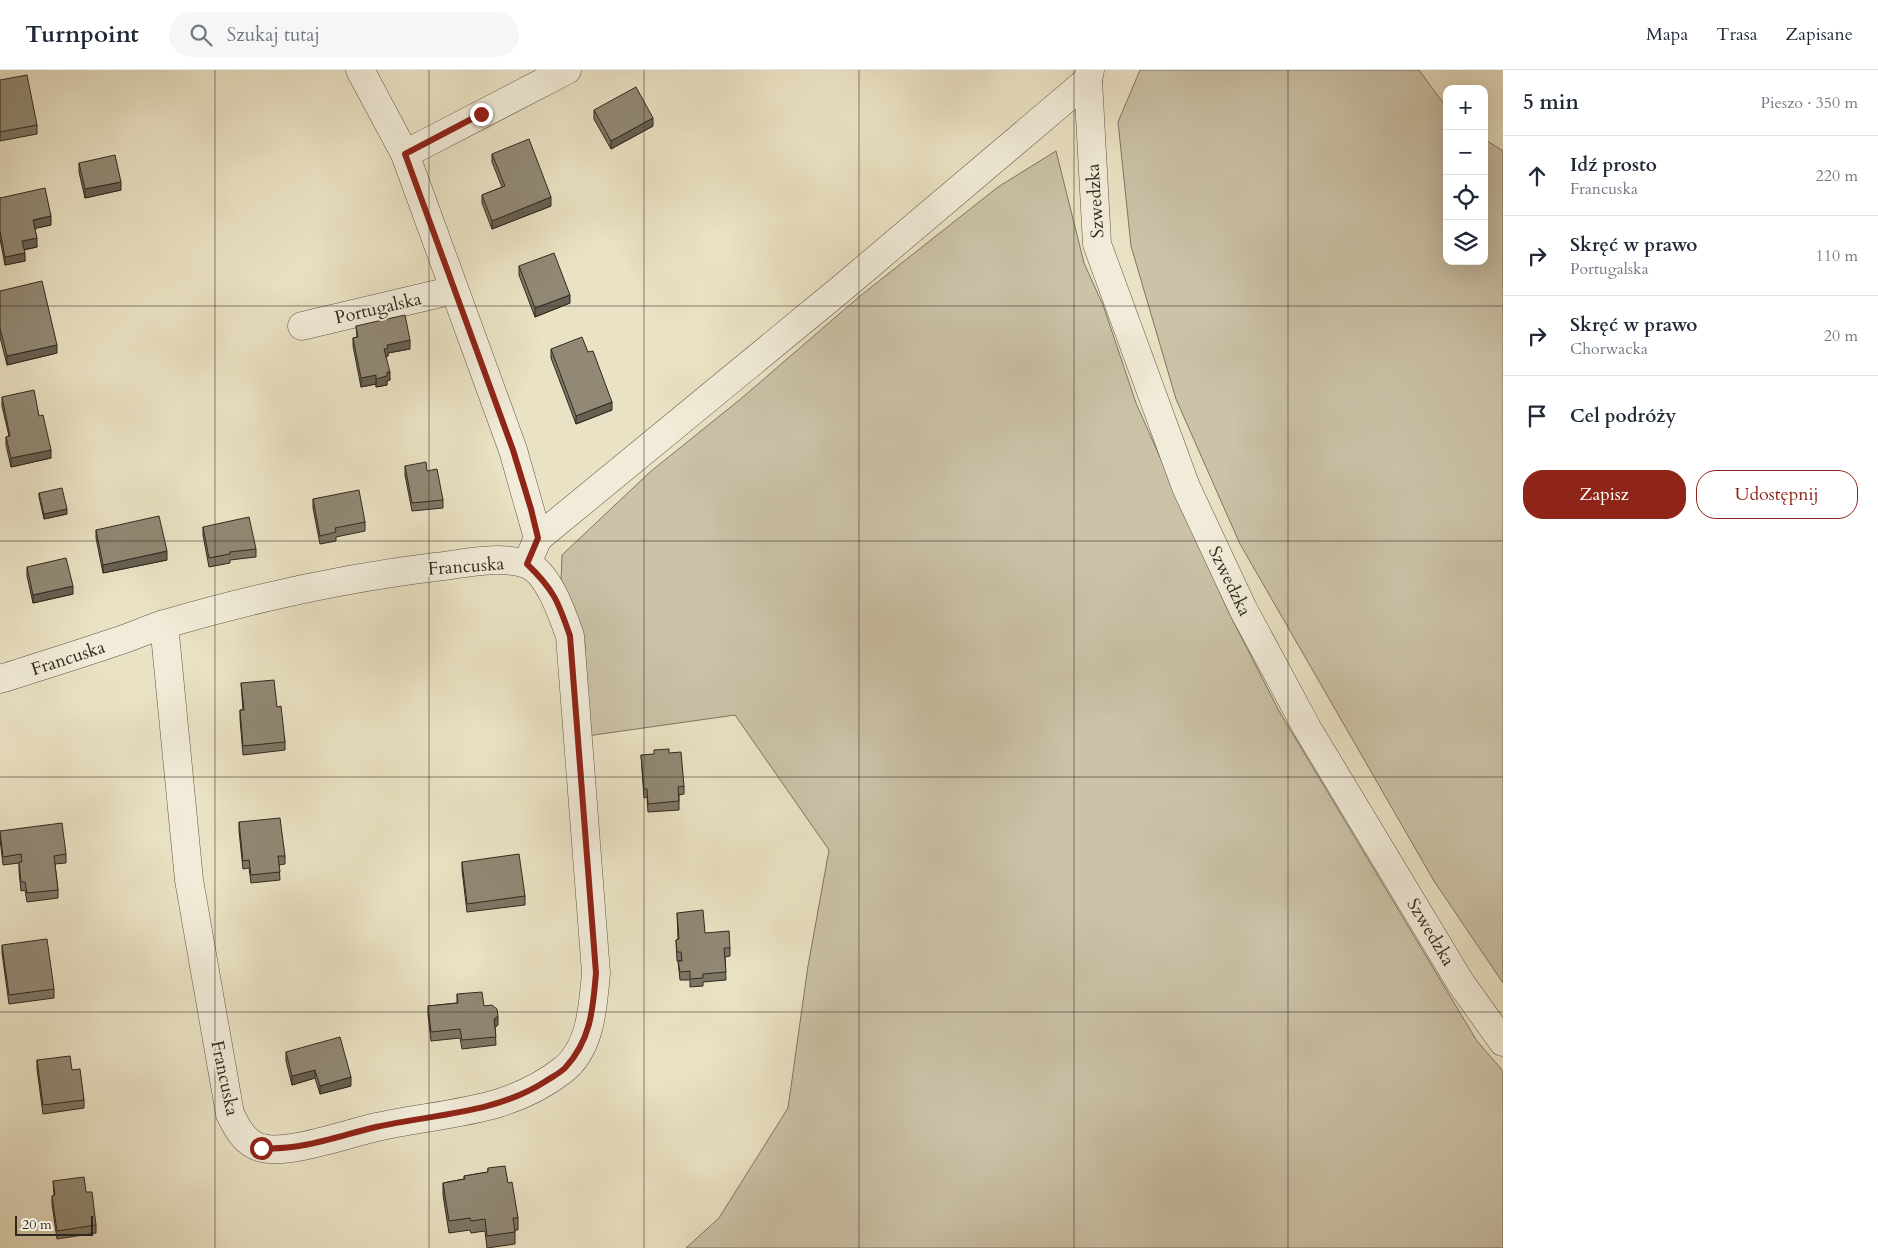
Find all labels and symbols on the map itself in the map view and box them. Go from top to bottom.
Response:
route end [470,103,493,126]
street label: Szwedzka [1080,163,1111,239]
street label: Portugalska [332,286,424,331]
street label: Szwedzka [1202,542,1257,620]
street label: Francuska [427,551,505,582]
street label: Francuska [28,635,109,682]
street label: Szwedzka [1401,894,1461,971]
street label: Francuska [204,1038,245,1118]
route start [250,1137,273,1160]
scale bar [15,1213,92,1236]

